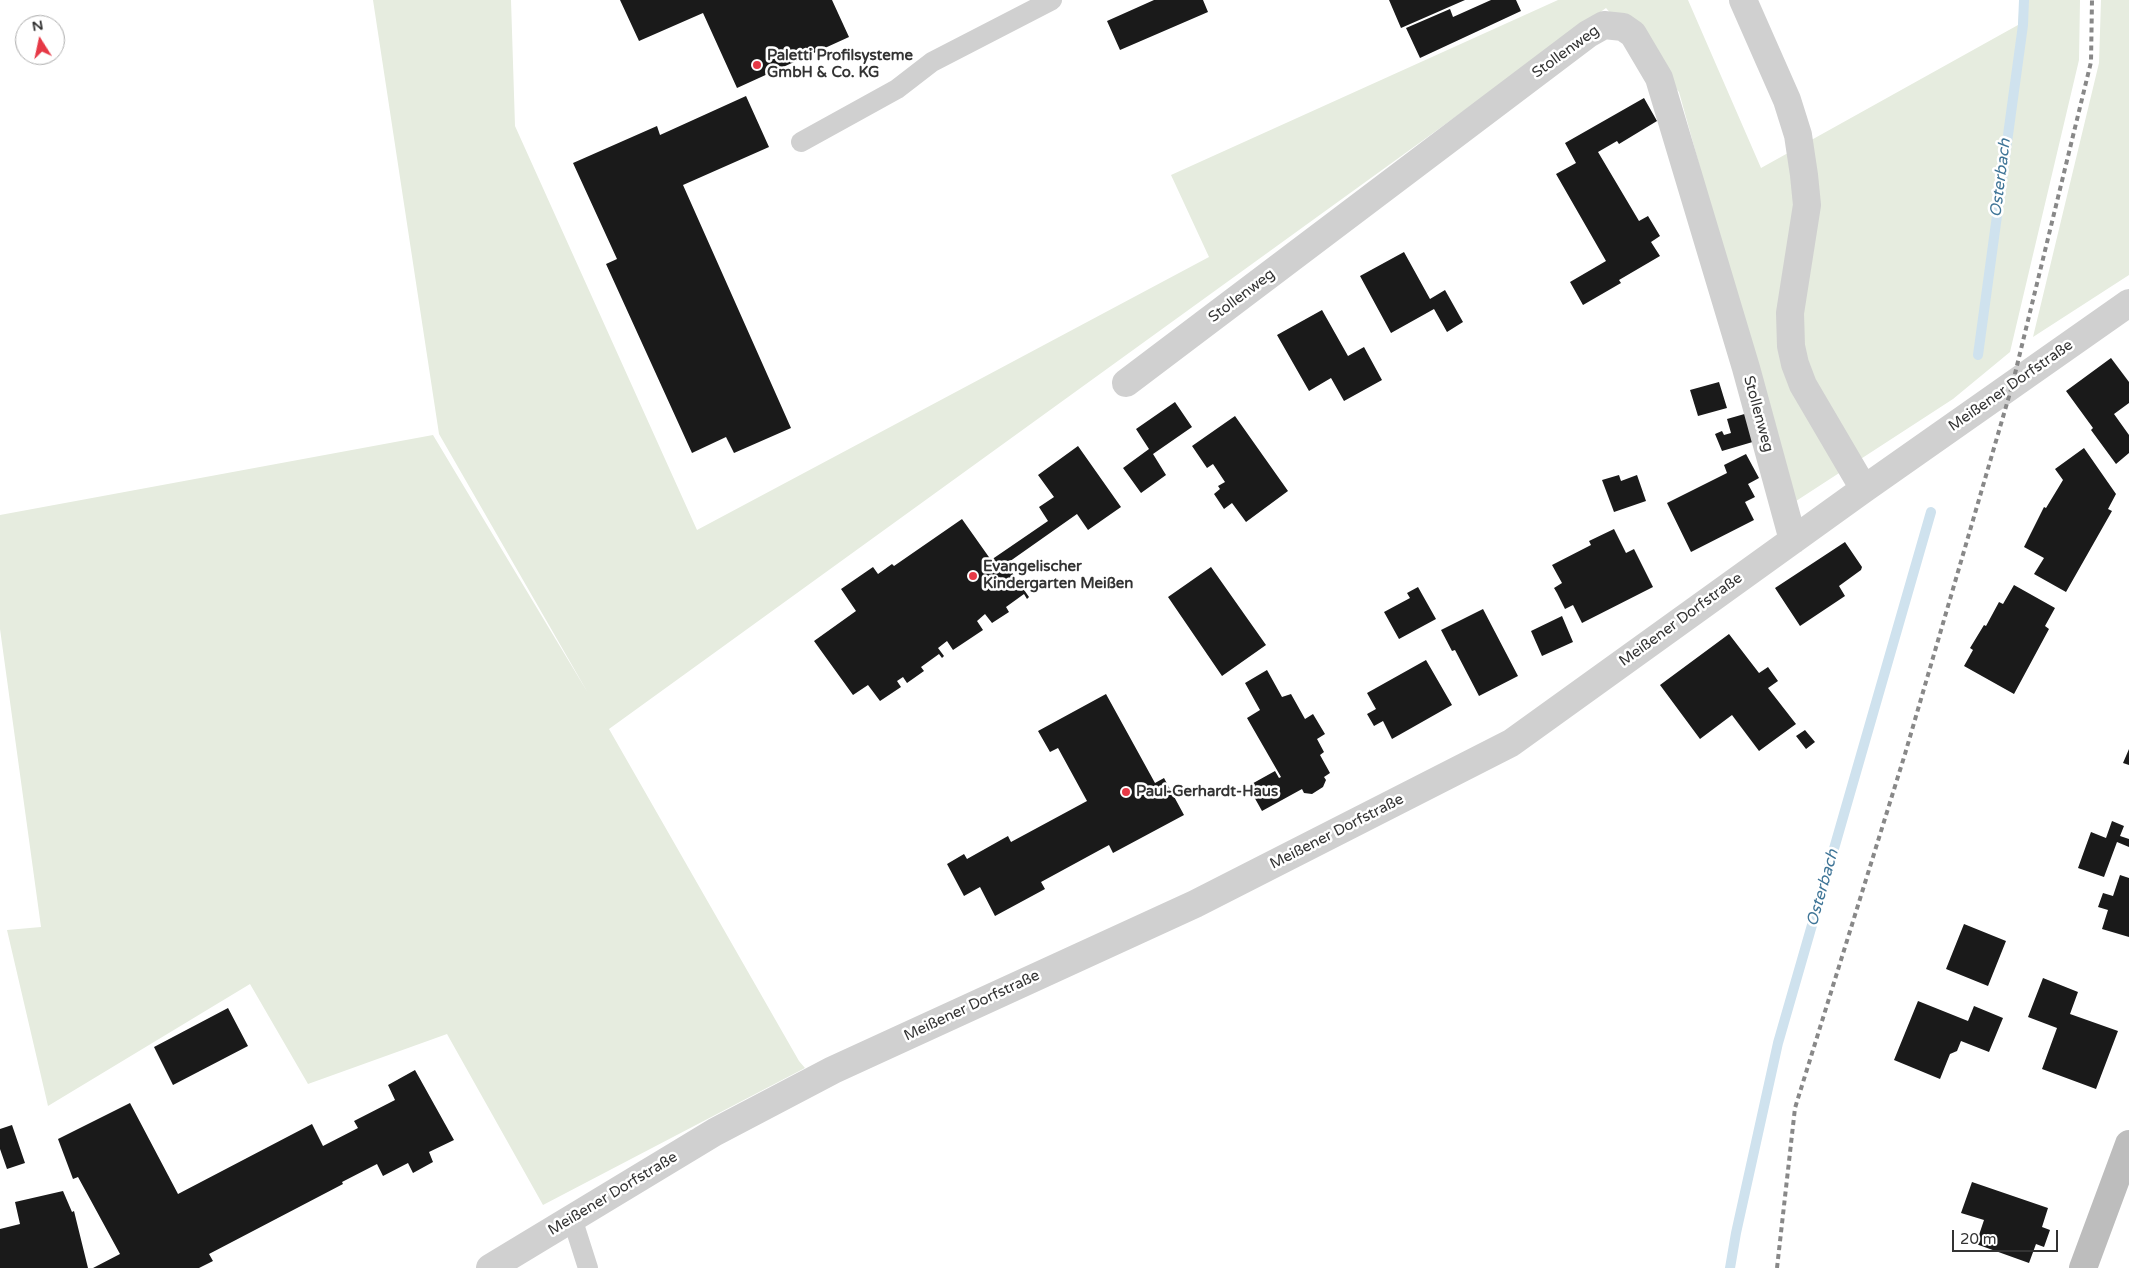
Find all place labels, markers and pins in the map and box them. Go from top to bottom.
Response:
place label: Paletti Profilsysteme GmbH & Co. KG [767,47,913,82]
marker: Paletti Profilsysteme GmbH & Co. KG [751,59,763,71]
place label: Evangelischer Kindergarten Meißen [983,558,1133,593]
marker: Evangelischer Kindergarten Meißen [967,570,979,582]
place label: Paul-Gerhardt-Haus [1136,783,1278,801]
marker: Paul-Gerhardt-Haus [1120,786,1132,798]

